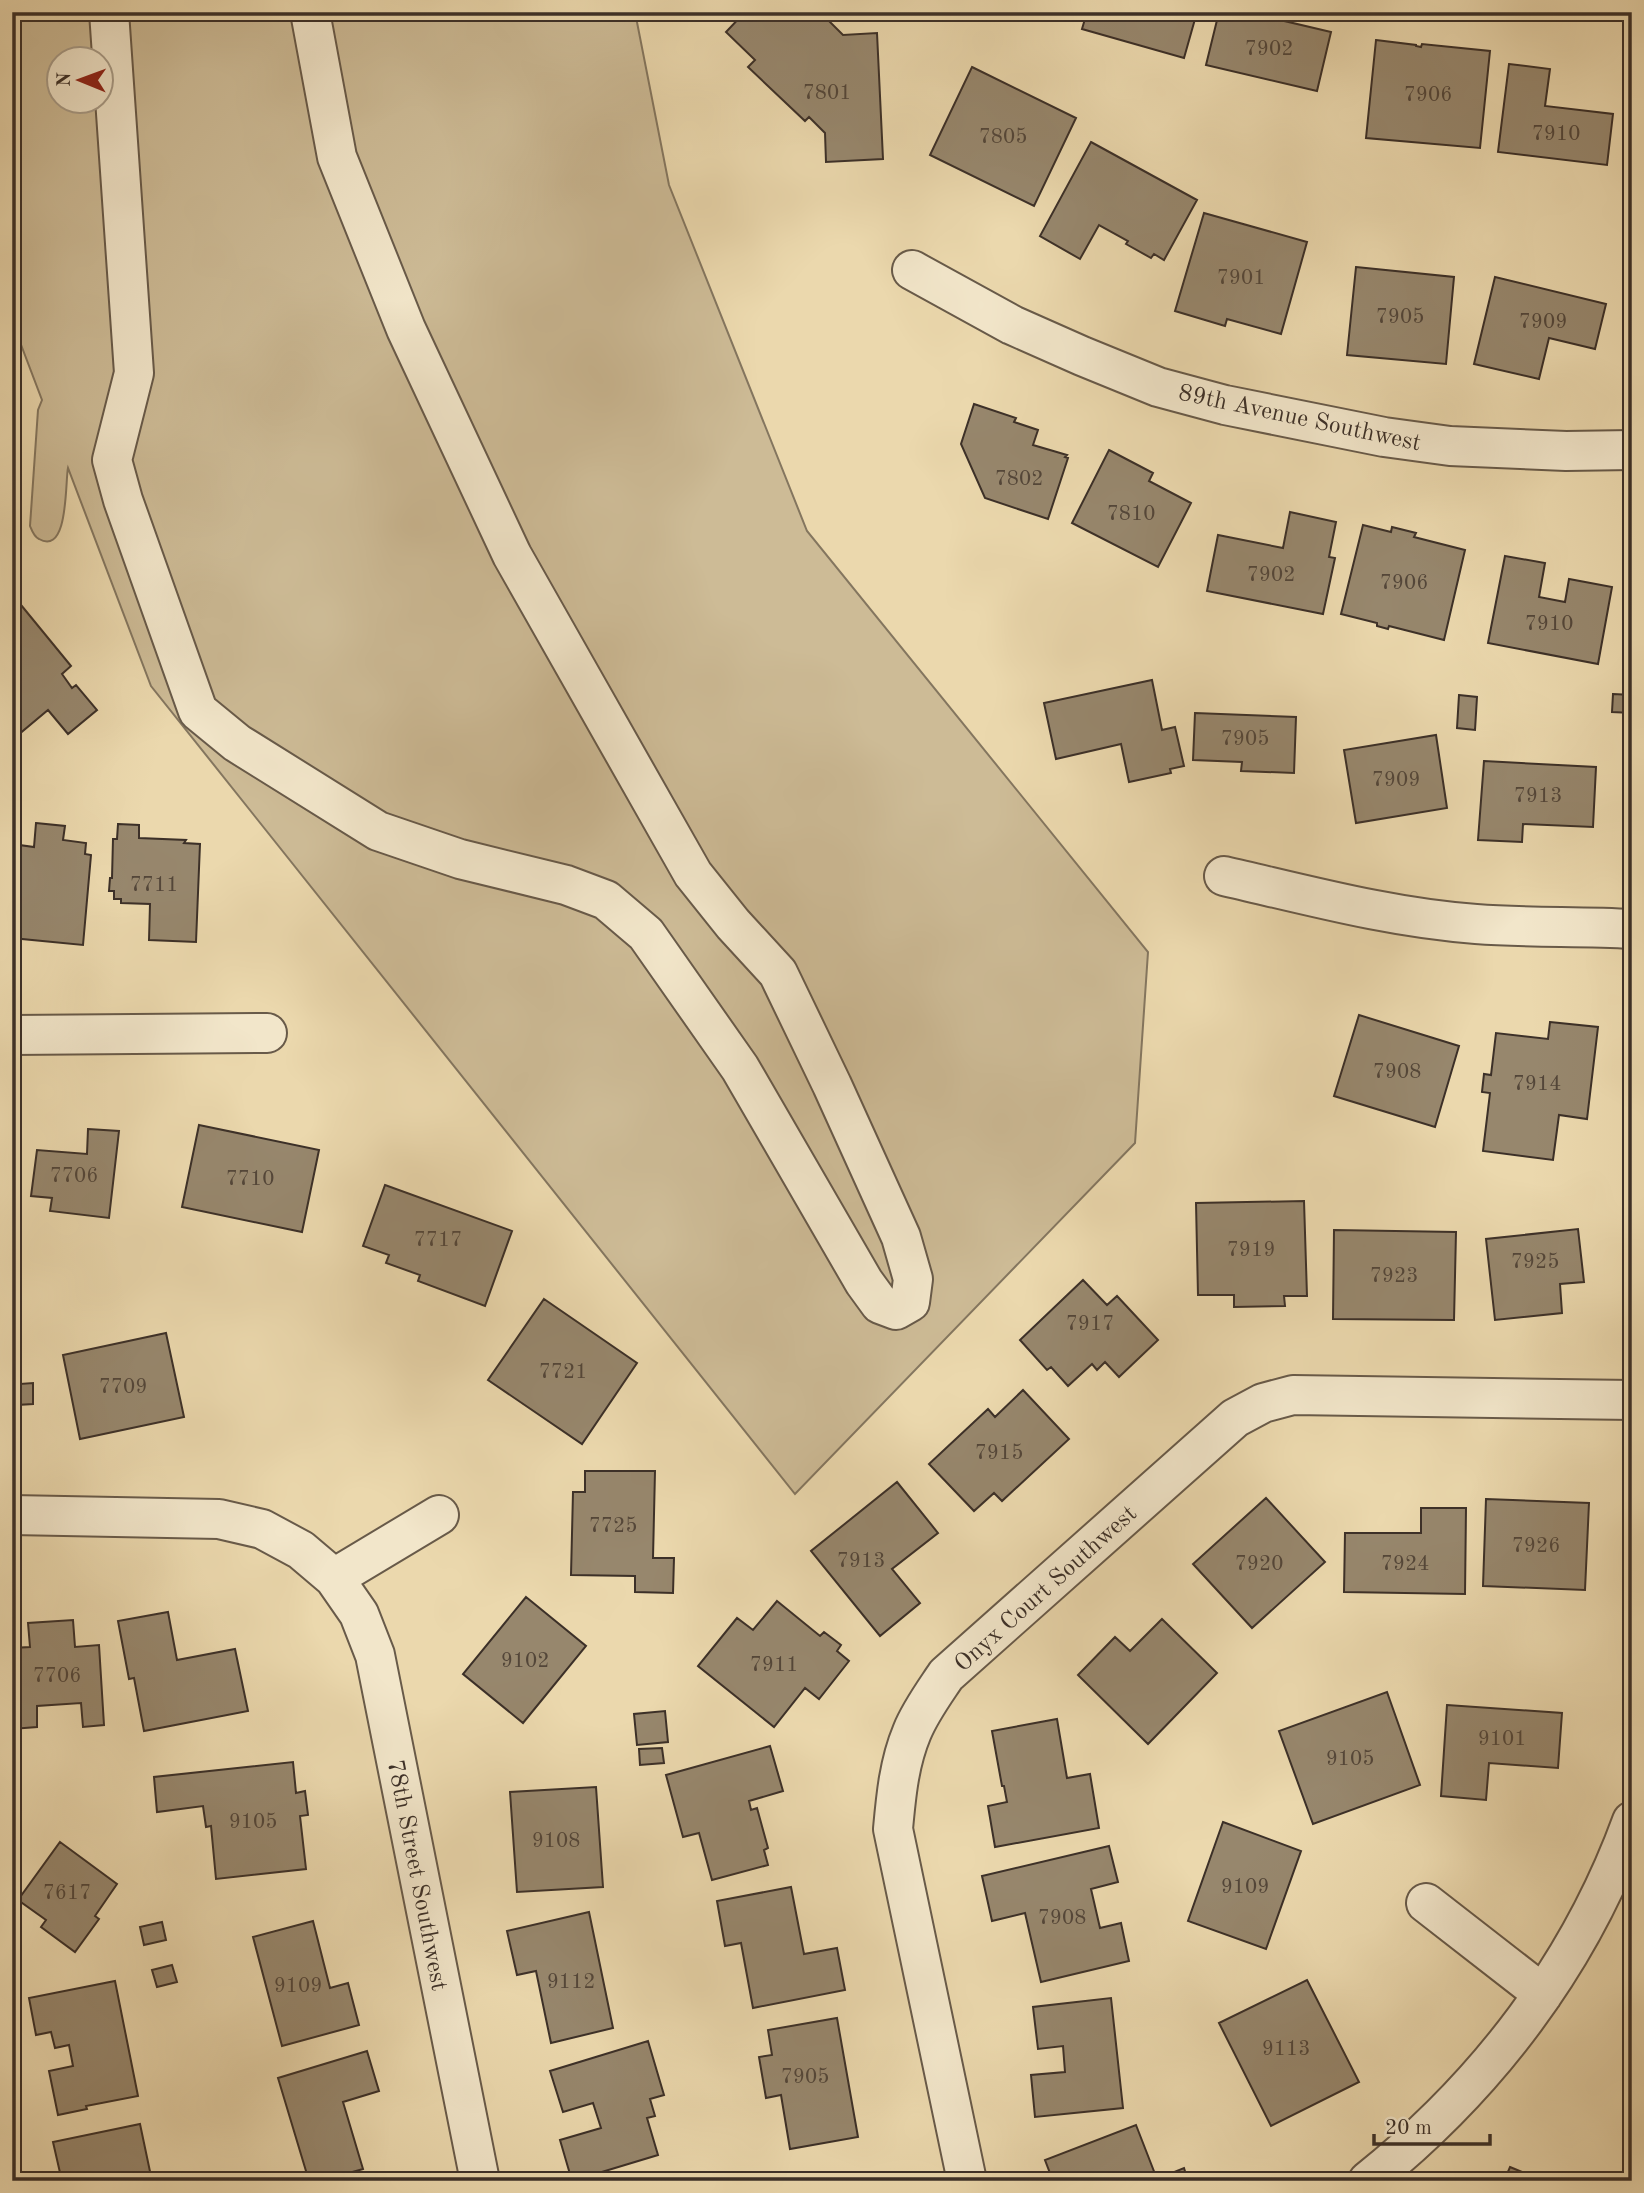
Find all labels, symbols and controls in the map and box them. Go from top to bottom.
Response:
house number: 7902 [1245,39,1293,60]
north arrow [46,46,116,116]
text: N [56,72,75,87]
house number: 7801 [803,83,851,104]
house number: 7906 [1404,85,1452,106]
house number: 7910 [1532,124,1580,145]
house number: 7805 [979,127,1027,148]
house number: 7901 [1217,268,1265,289]
house number: 7905 [1376,307,1424,328]
house number: 7909 [1519,312,1567,333]
street label: 89th Avenue Southwest [1176,382,1423,456]
house number: 7802 [995,469,1043,490]
house number: 7810 [1107,504,1155,525]
house number: 7902 [1247,565,1295,586]
house number: 7906 [1380,573,1428,594]
house number: 7910 [1525,614,1573,635]
house number: 7905 [1221,729,1269,750]
house number: 7909 [1372,770,1420,791]
house number: 7913 [1514,786,1562,807]
house number: 7711 [130,875,178,896]
house number: 7908 [1373,1062,1421,1083]
house number: 7914 [1513,1074,1561,1095]
house number: 7706 [50,1166,98,1187]
house number: 7710 [226,1169,274,1190]
house number: 7717 [414,1230,462,1251]
house number: 7919 [1227,1240,1275,1261]
house number: 7925 [1511,1252,1559,1273]
house number: 7923 [1370,1266,1418,1287]
house number: 7917 [1066,1314,1114,1335]
house number: 7721 [539,1362,587,1383]
house number: 7709 [99,1377,147,1398]
house number: 7915 [975,1443,1023,1464]
street label: Onyx Court Southwest [951,1502,1142,1677]
house number: 7725 [589,1516,637,1537]
house number: 7926 [1512,1536,1560,1557]
house number: 7913 [837,1551,885,1572]
house number: 7920 [1235,1554,1283,1575]
house number: 7924 [1381,1554,1429,1575]
house number: 9102 [501,1651,549,1672]
house number: 7911 [750,1655,798,1676]
house number: 7706 [33,1666,81,1687]
house number: 9101 [1478,1729,1526,1750]
house number: 9105 [1326,1749,1374,1770]
street label: 78th Street Southwest [382,1758,450,1993]
house number: 9105 [229,1812,277,1833]
house number: 9108 [532,1831,580,1852]
house number: 9109 [1221,1877,1269,1898]
house number: 7617 [43,1883,91,1904]
house number: 7908 [1038,1908,1086,1929]
house number: 9112 [547,1972,595,1993]
house number: 9109 [274,1976,322,1997]
house number: 9113 [1262,2039,1310,2060]
house number: 7905 [781,2067,829,2088]
scale bar [1374,2102,1490,2146]
text: 20 m [1385,2118,1432,2139]

